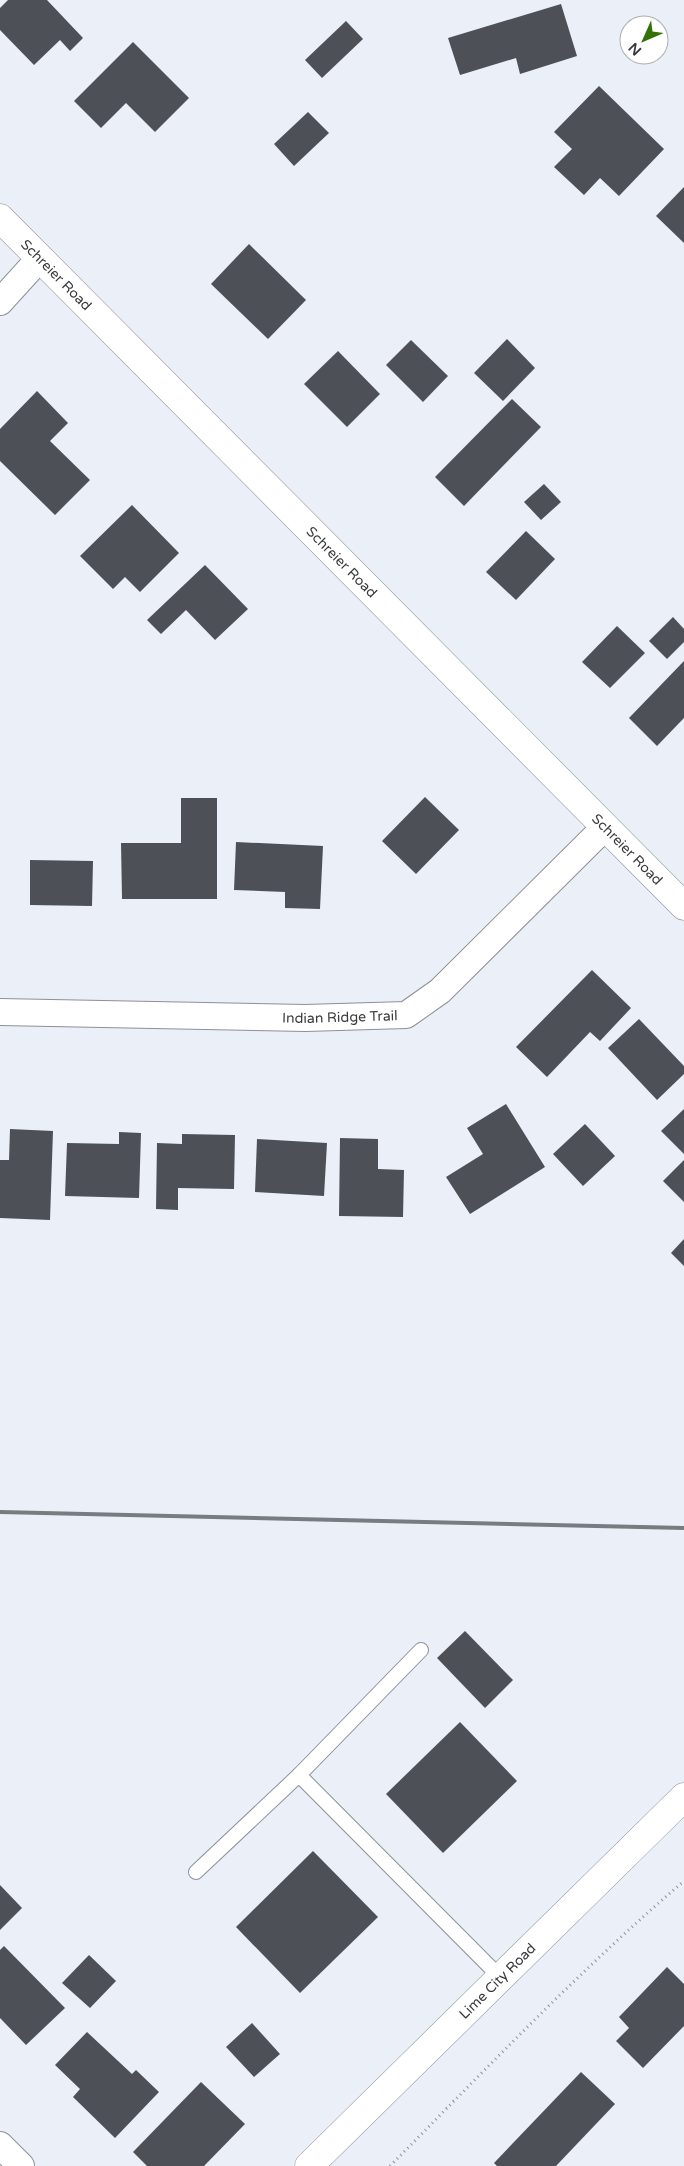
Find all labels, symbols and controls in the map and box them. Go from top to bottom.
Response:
north arrow [619,15,669,65]
text: N [625,39,645,59]
street label: Schreier Road [17,236,95,314]
street label: Schreier Road [303,523,381,601]
street label: Schreier Road [588,810,666,889]
street label: Indian Ridge Trail [282,1007,398,1027]
street label: Lime City Road [456,1940,539,2023]

